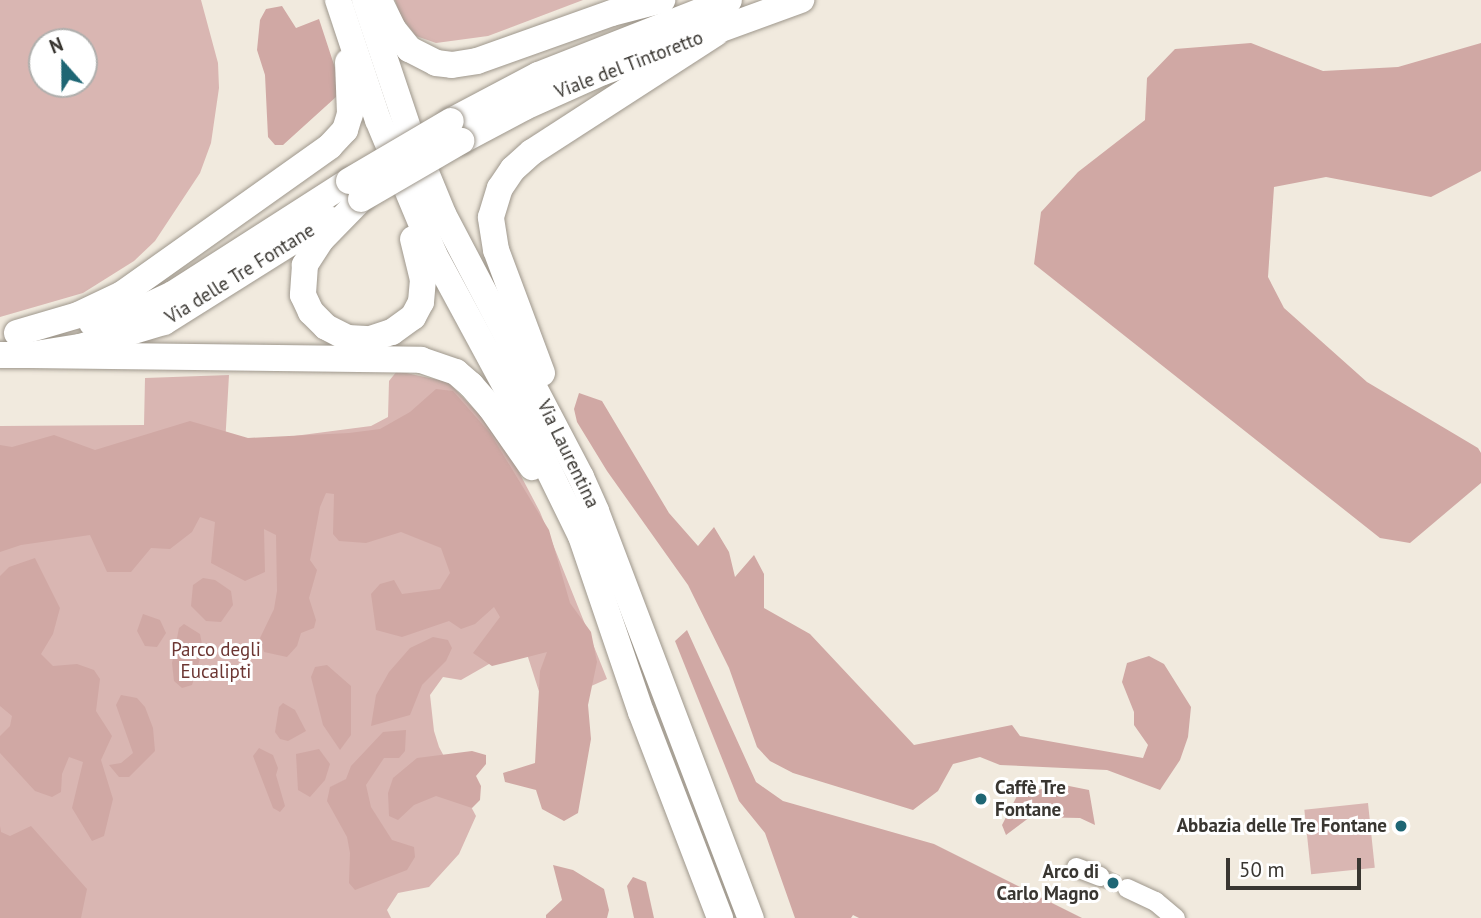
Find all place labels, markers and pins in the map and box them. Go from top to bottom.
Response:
place label: Caffè Tre Fontane [995,777,1067,821]
marker: Caffè Tre Fontane [973,791,989,807]
place label: Abbazia delle Tre Fontane [1176,815,1387,837]
marker: Abbazia delle Tre Fontane [1393,818,1409,834]
place label: Arco di Carlo Magno [997,861,1099,905]
marker: Arco di Carlo Magno [1105,875,1121,891]

